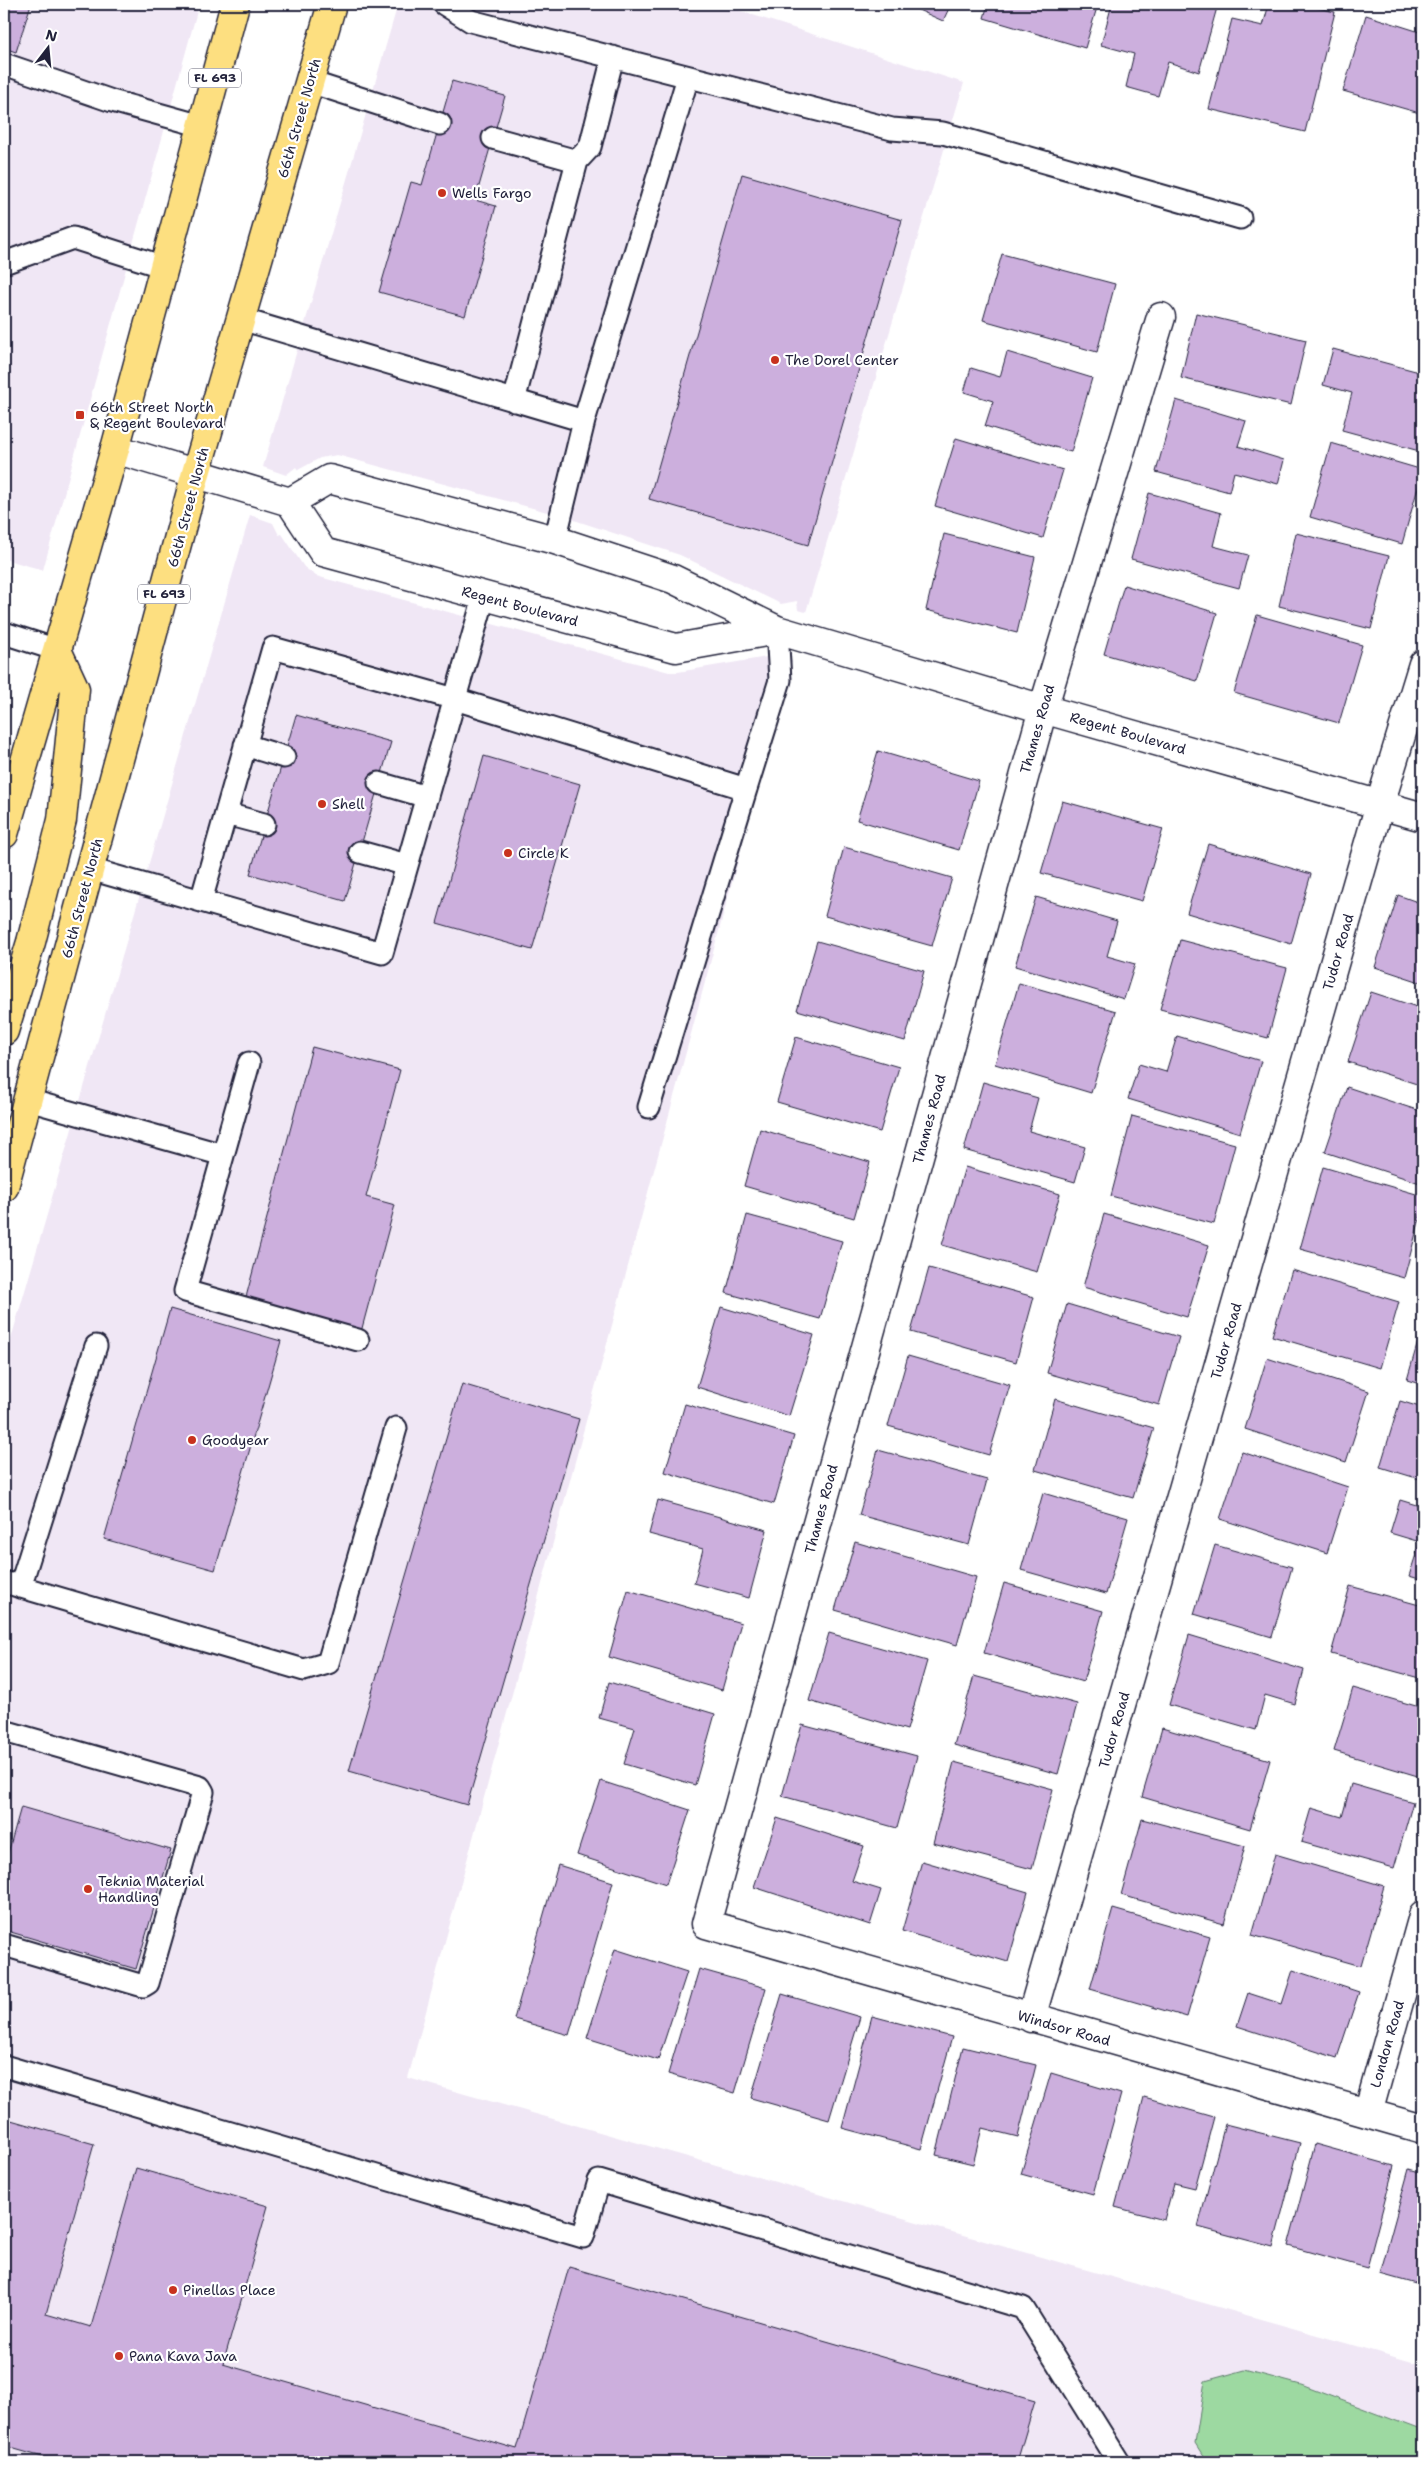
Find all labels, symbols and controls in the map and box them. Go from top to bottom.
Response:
north arrow [22,22,72,72]
text: N [44,25,59,46]
street label: 66th Street North [273,56,325,180]
road number: FL 693 [189,68,241,88]
place label: Wells Fargo [452,184,531,202]
marker: Wells Fargo [436,187,448,199]
place label: The Dorel Center [785,351,899,369]
marker: The Dorel Center [769,354,781,366]
place label: 66th Street North & Regent Boulevard [90,398,224,432]
marker: 66th Street North & Regent Boulevard [74,409,86,421]
street label: 66th Street North [163,445,213,569]
street label: Regent Boulevard [460,582,580,630]
road number: FL 693 [138,584,190,604]
street label: Thames Road [1016,682,1058,776]
street label: Regent Boulevard [1068,708,1188,758]
place label: Shell [332,795,365,813]
marker: Shell [316,798,328,810]
street label: 66th Street North [57,836,107,960]
place label: Circle K [518,844,569,862]
marker: Circle K [502,847,514,859]
street label: Tudor Road [1319,912,1358,992]
street label: Thames Road [908,1072,950,1166]
street label: Tudor Road [1207,1301,1246,1381]
place label: Goodyear [202,1431,270,1449]
marker: Goodyear [186,1434,198,1446]
street label: Thames Road [800,1462,842,1556]
street label: Tudor Road [1095,1690,1134,1770]
place label: Teknia Material Handling [98,1872,205,1906]
marker: Teknia Material Handling [82,1883,94,1895]
street label: London Road [1366,1998,1408,2090]
street label: Windsor Road [1015,2006,1113,2050]
place label: Pinellas Place [183,2281,276,2299]
marker: Pinellas Place [167,2284,179,2296]
place label: Pana Kava Java [129,2347,237,2365]
marker: Pana Kava Java [113,2350,125,2362]

